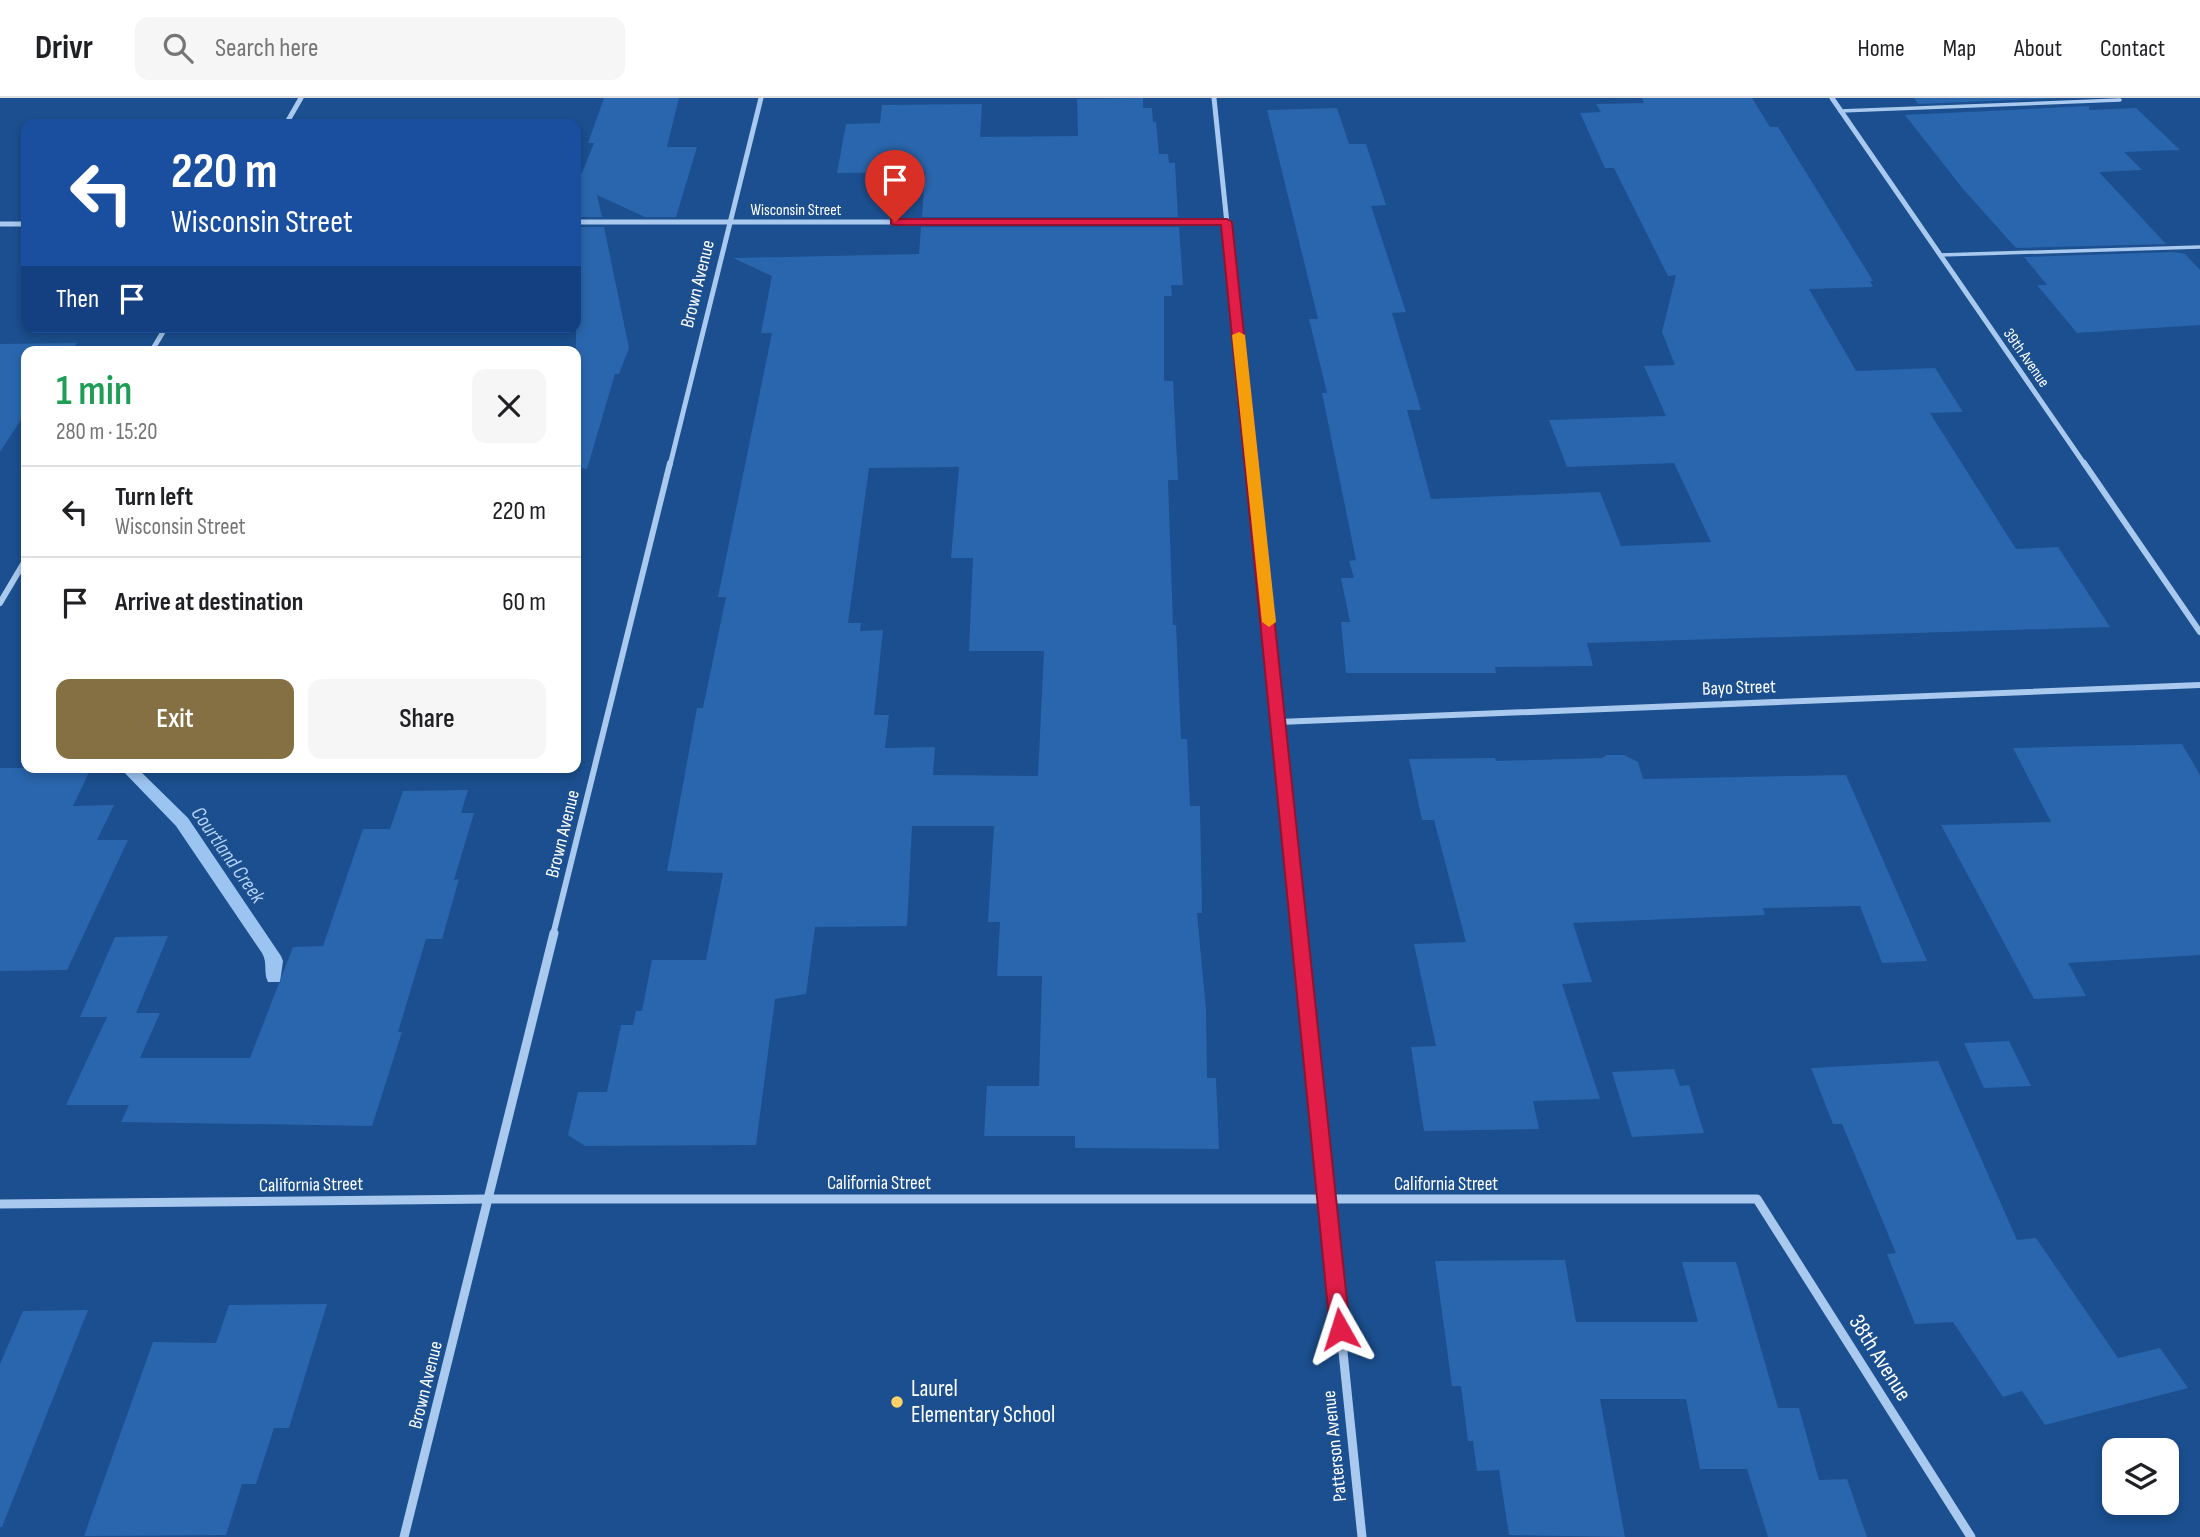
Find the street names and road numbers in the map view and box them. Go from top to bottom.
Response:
street label: Wisconsin Street [751,201,842,220]
street label: Brown Avenue [676,238,720,330]
street label: 39th Avenue [1999,325,2053,391]
street label: Bayo Street [1702,675,1777,701]
street label: Brown Avenue [541,788,585,880]
street label: California Street [827,1172,931,1195]
street label: California Street [259,1173,363,1197]
street label: California Street [1394,1173,1498,1196]
street label: 38th Avenue [1843,1310,1917,1406]
street label: Brown Avenue [404,1339,448,1431]
street label: Patterson Avenue [1318,1389,1352,1503]

